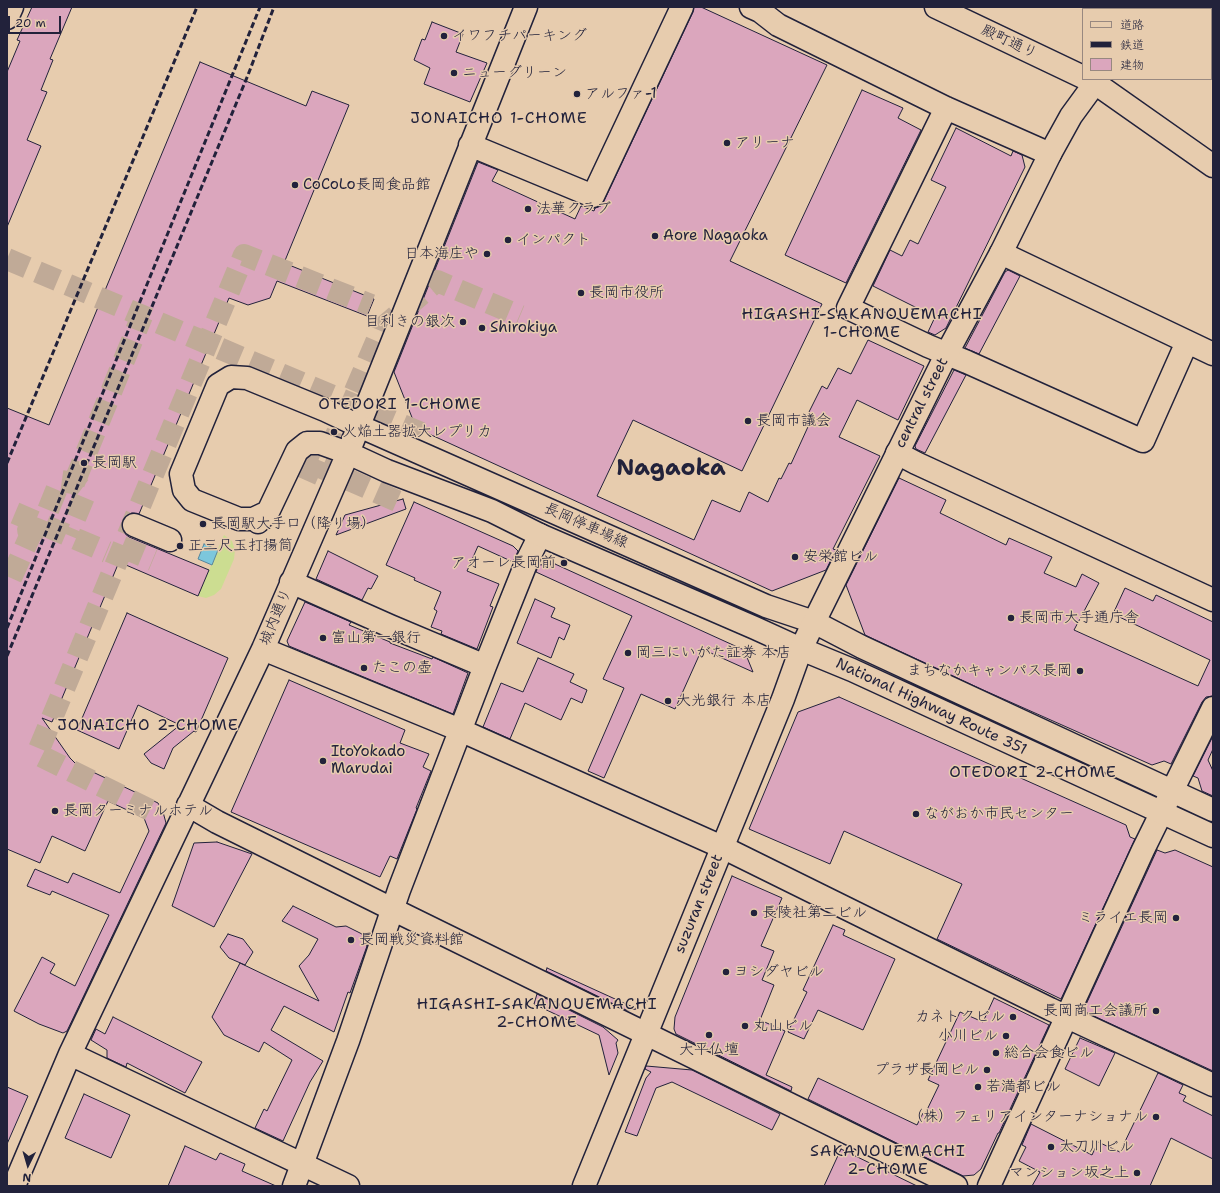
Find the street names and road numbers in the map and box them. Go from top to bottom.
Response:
street label: 殿町通り [978,21,1040,63]
street label: central street [891,355,953,451]
street label: 長岡停車場線 [541,499,631,553]
street label: 城内通り [256,586,296,648]
street label: National Highway Route 351 [833,655,1029,759]
street label: suzuran street [671,852,727,956]

